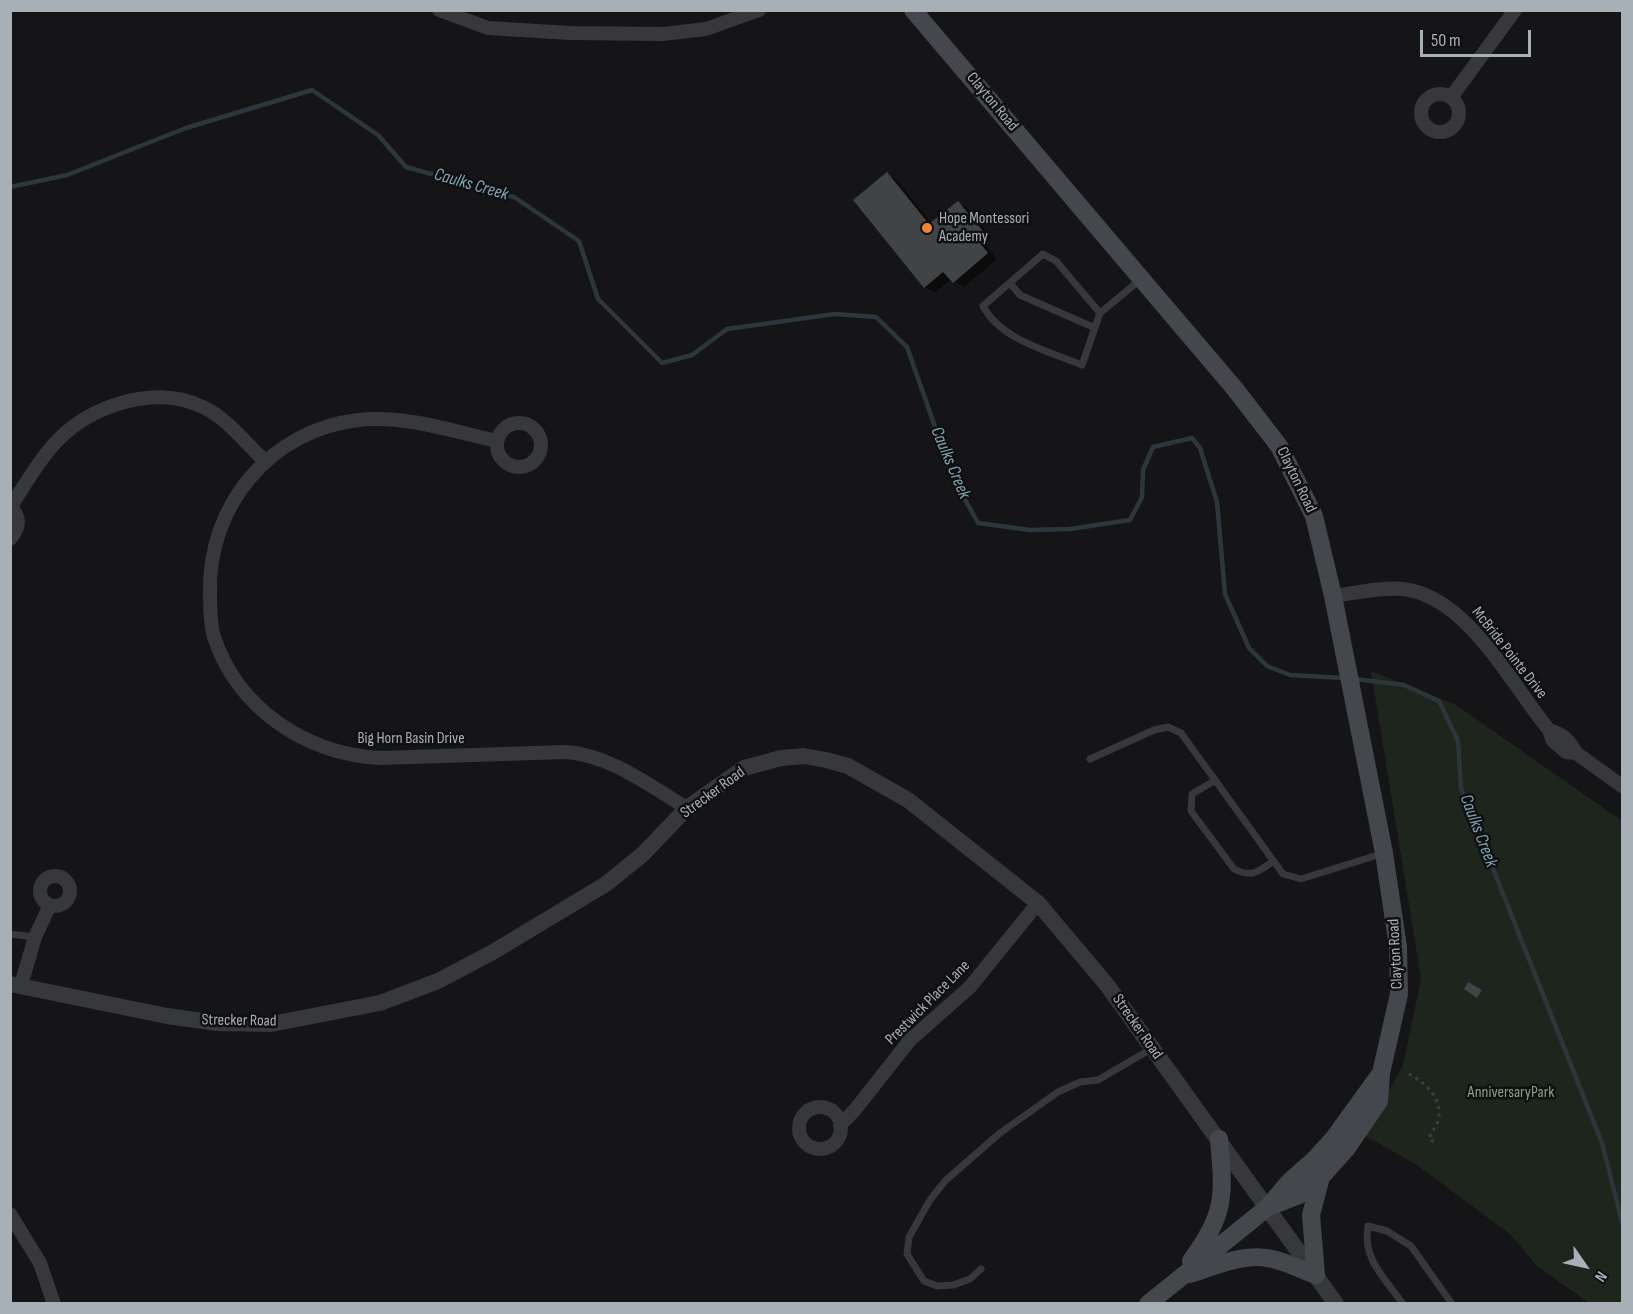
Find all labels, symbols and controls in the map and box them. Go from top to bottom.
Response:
scale bar [1423,18,1534,56]
text: 50 m [1431,30,1461,51]
street label: Clayton Road [962,69,1022,135]
water label: Caulks Creek [431,164,511,206]
place label: Hope Montessori Academy [939,209,1029,247]
marker: Hope Montessori Academy [920,221,934,235]
water label: Caulks Creek [925,424,975,502]
street label: Clayton Road [1272,444,1320,516]
street label: McBride Pointe Drive [1467,603,1551,703]
street label: Big Horn Basin Drive [357,729,465,749]
street label: Strecker Road [677,763,749,823]
water label: Caulks Creek [1454,792,1502,870]
street label: Clayton Road [1385,918,1407,990]
street label: Prestwick Place Lane [882,957,974,1049]
street label: Strecker Road [1108,991,1166,1063]
street label: Strecker Road [201,1011,277,1031]
park label: AnniversaryPark [1468,1083,1554,1103]
north arrow [1555,1236,1615,1296]
text: N [1590,1267,1611,1285]

